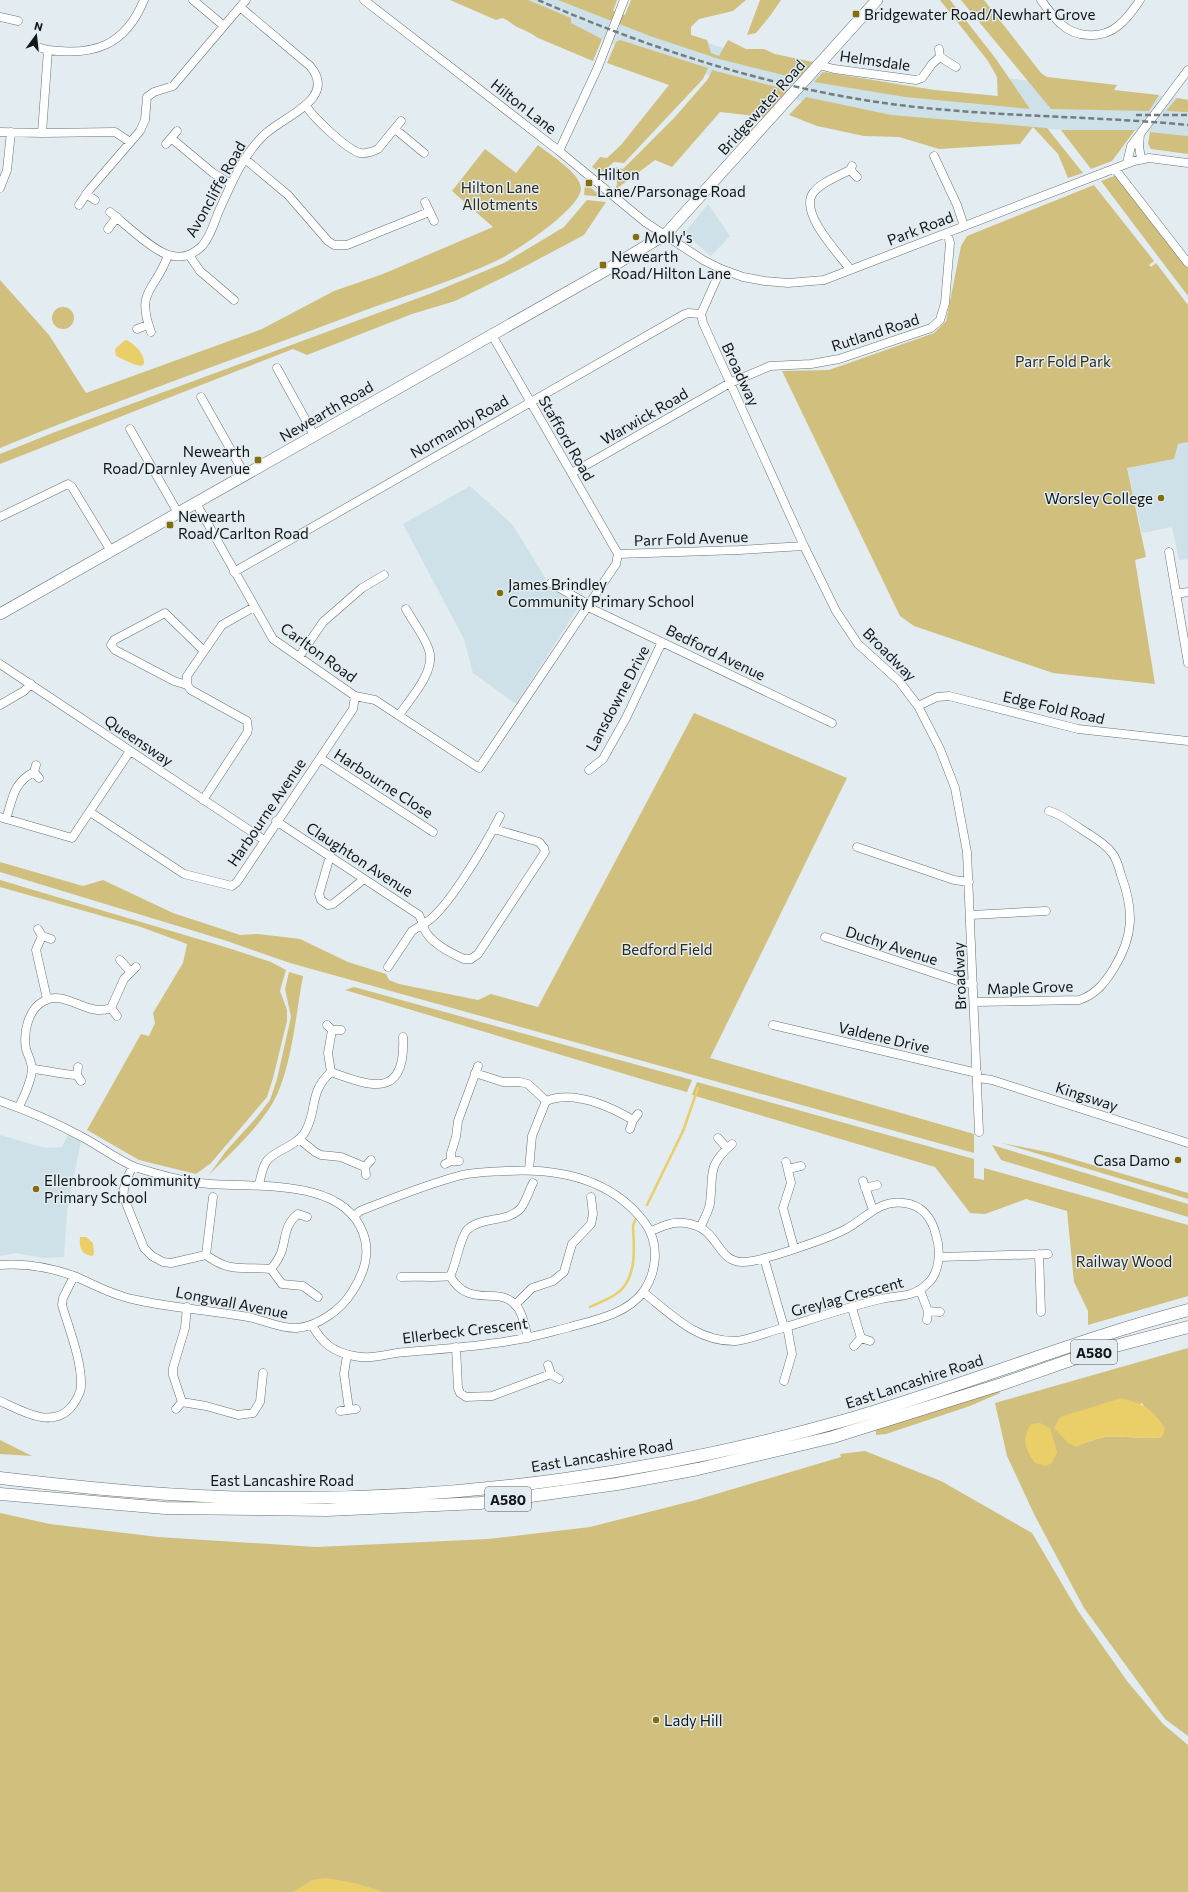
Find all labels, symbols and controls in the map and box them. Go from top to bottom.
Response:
place label: Bridgewater Road/Newhart Grove [864,5,1095,23]
marker: Bridgewater Road/Newhart Grove [851,9,861,19]
north arrow [16,16,56,56]
text: N [33,19,44,33]
street label: Helmsdale [839,46,912,74]
street label: Bridgewater Road [714,56,808,158]
street label: Hilton Lane [488,75,560,137]
street label: Avoncliffe Road [181,138,249,240]
place label: Hilton Lane/Parsonage Road [597,165,746,200]
park label: Hilton Lane Allotments [461,178,539,213]
marker: Hilton Lane/Parsonage Road [584,178,594,188]
street label: Park Road [884,207,956,249]
place label: Molly's [644,228,693,246]
marker: Molly's [631,232,641,242]
place label: Newearth Road/Hilton Lane [611,247,731,282]
marker: Newearth Road/Hilton Lane [598,260,608,270]
street label: Rutland Road [829,309,921,355]
street label: Broadway [718,339,764,409]
park label: Parr Fold Park [1015,352,1111,370]
street label: Newearth Road [276,377,376,445]
street label: Warwick Road [597,384,691,448]
street label: Normanby Road [407,391,511,461]
street label: Stafford Road [535,392,599,484]
place label: Newearth Road/Darnley Avenue [103,442,250,477]
marker: Newearth Road/Darnley Avenue [253,455,263,465]
place label: Worsley College [1044,489,1153,507]
marker: Worsley College [1156,493,1166,503]
place label: Newearth Road/Carlton Road [178,507,309,542]
marker: Newearth Road/Carlton Road [165,520,175,530]
street label: Parr Fold Avenue [633,527,749,549]
place label: James Brindley Community Primary School [508,575,694,610]
marker: James Brindley Community Primary School [495,588,505,598]
street label: Carlton Road [278,618,360,686]
street label: Bedford Avenue [663,620,769,684]
street label: Broadway [860,624,921,685]
street label: Lansdowne Drive [582,642,652,754]
street label: Edge Fold Road [1001,687,1107,727]
street label: Queensway [101,710,177,770]
street label: Harbourne Close [331,744,437,822]
street label: Harbourne Avenue [223,754,309,870]
street label: Claughton Avenue [303,818,417,900]
street label: Duchy Avenue [844,922,940,968]
park label: Bedford Field [622,940,712,958]
street label: Broadway [949,941,969,1010]
street label: Maple Grove [987,976,1074,998]
street label: Valdene Drive [836,1018,932,1056]
street label: Kingsway [1053,1077,1121,1115]
place label: Casa Damo [1093,1151,1170,1169]
marker: Casa Damo [1173,1155,1183,1165]
place label: Ellenbrook Community Primary School [44,1171,201,1206]
marker: Ellenbrook Community Primary School [31,1184,41,1194]
park label: Railway Wood [1076,1252,1172,1270]
street label: Greylag Crescent [789,1272,905,1320]
street label: Longwall Avenue [174,1282,290,1322]
street label: Ellerbeck Crescent [401,1313,529,1347]
road number: A580 [1071,1340,1117,1364]
street label: East Lancashire Road [843,1350,985,1412]
street label: East Lancashire Road [530,1435,674,1475]
street label: East Lancashire Road [210,1471,354,1489]
road number: A580 [485,1487,531,1511]
place label: Lady Hill [664,1711,722,1729]
marker: Lady Hill [651,1715,661,1725]

